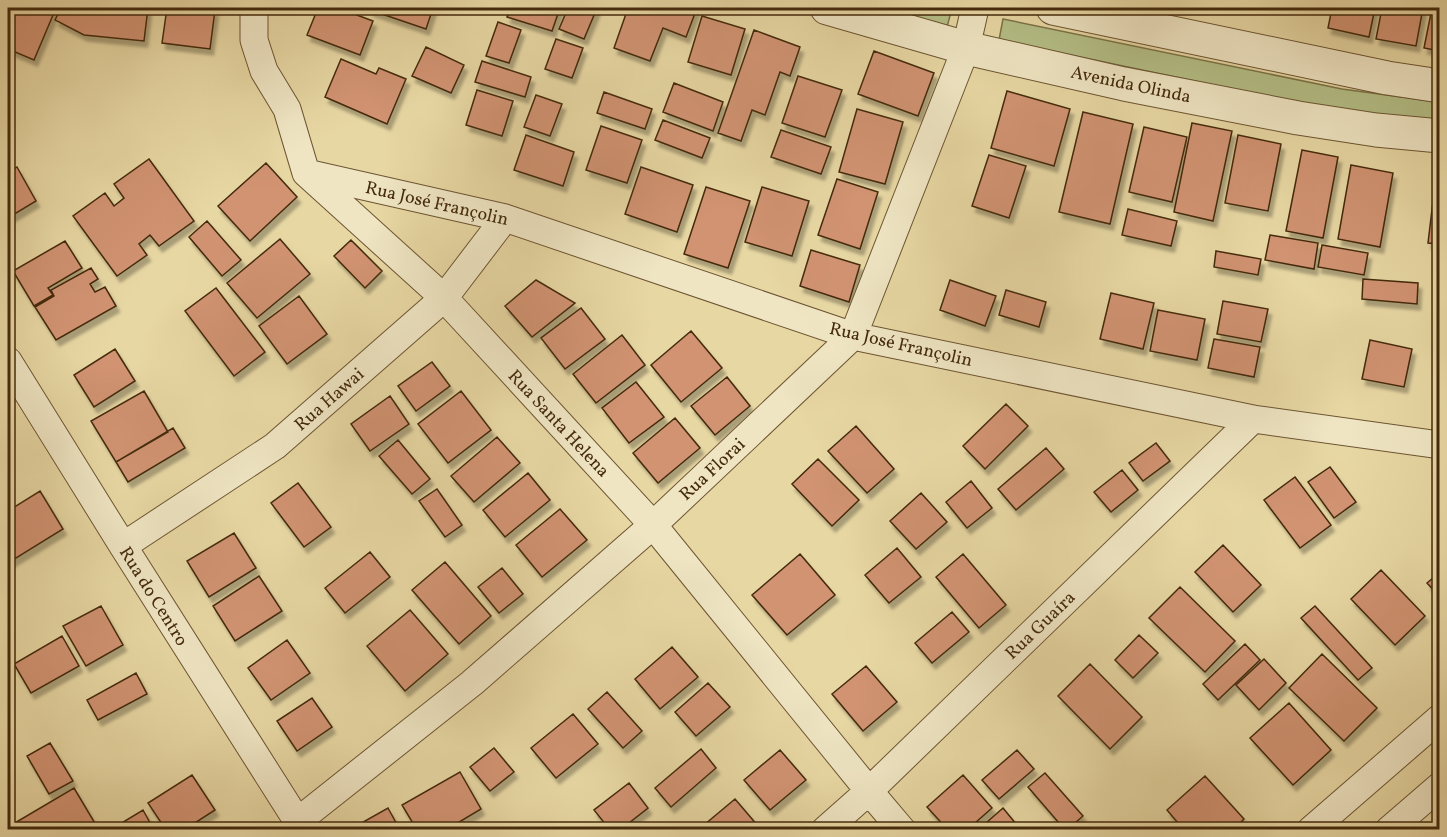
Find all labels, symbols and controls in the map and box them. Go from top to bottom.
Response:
street label: Avenida Olinda [1068,61,1193,110]
street label: Rua José Françolin [363,176,511,233]
street label: Rua José Françolin [827,317,975,374]
street label: Rua Hawai [290,363,370,438]
street label: Rua Santa Helena [501,365,615,484]
street label: Rua Florai [675,433,752,507]
street label: Rua do Centro [112,542,193,651]
street label: Rua Guaíra [1000,586,1082,666]

